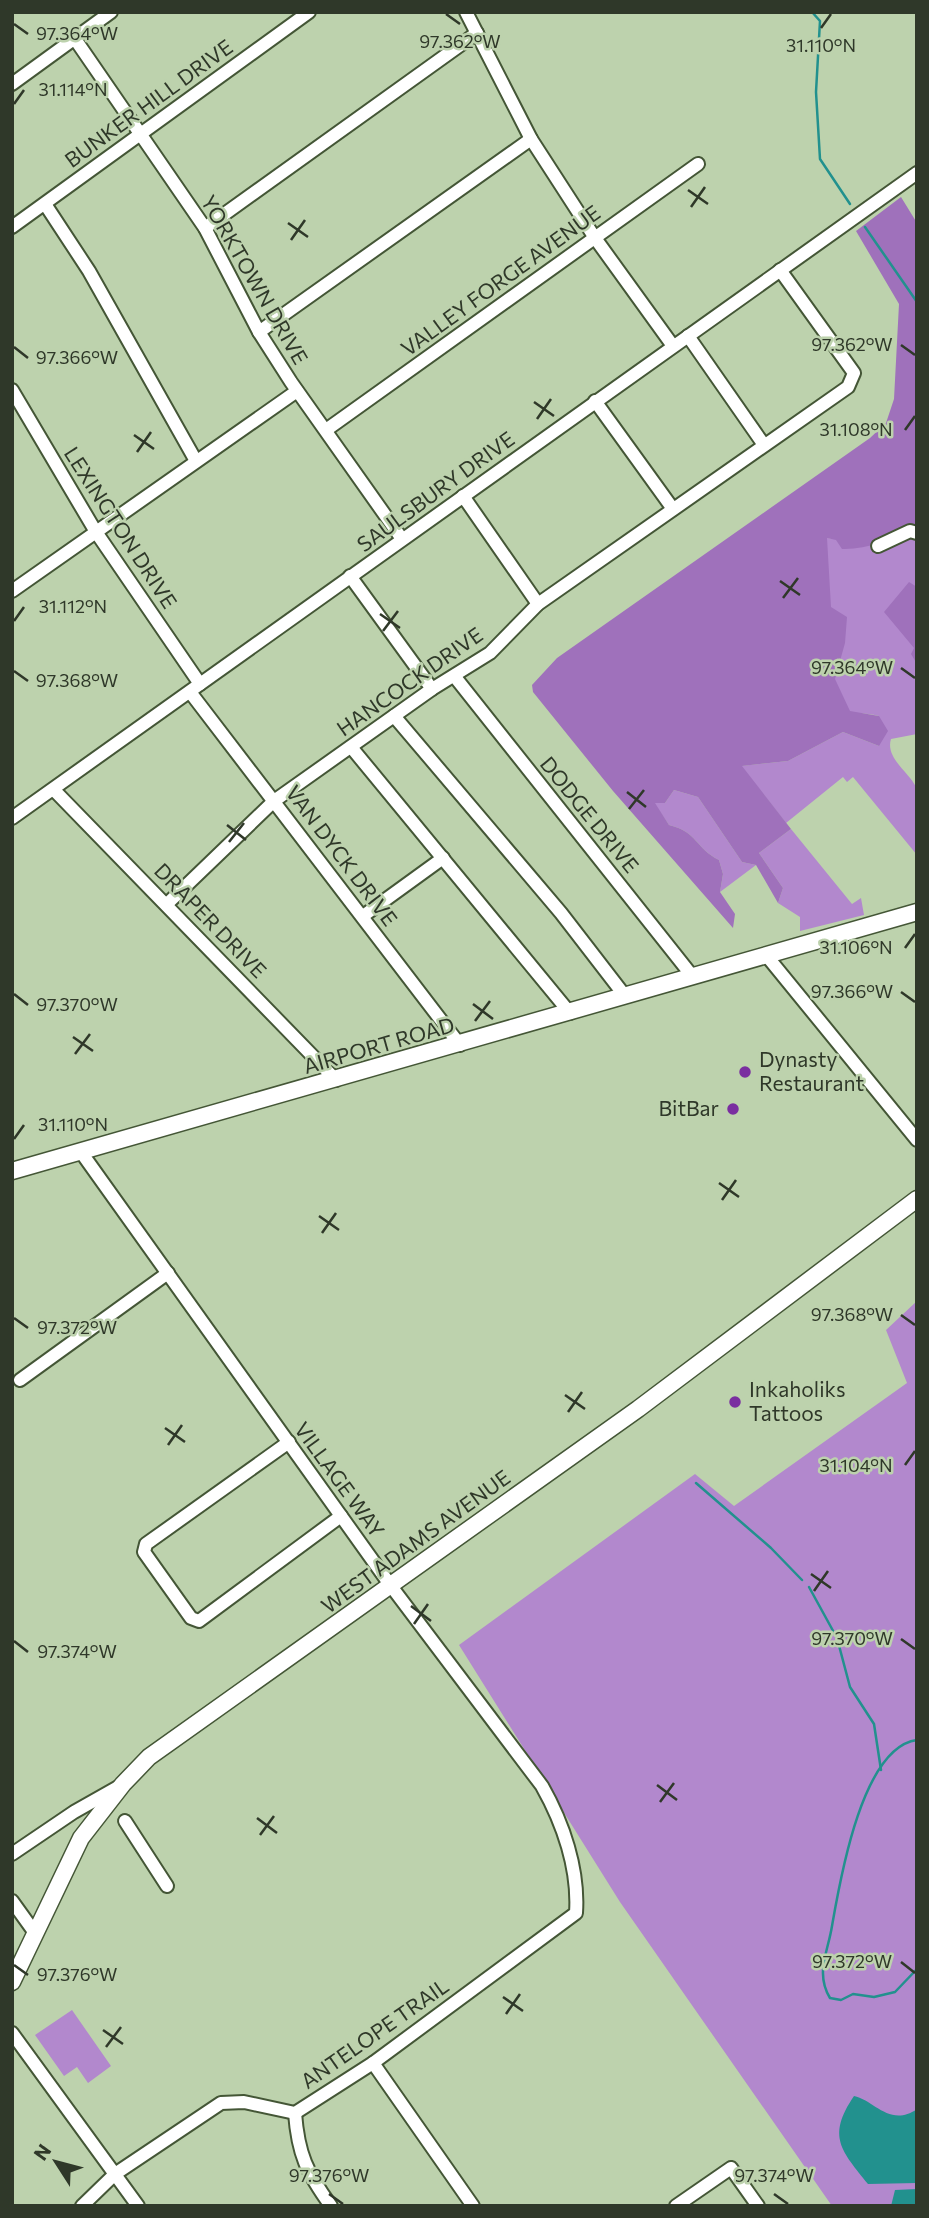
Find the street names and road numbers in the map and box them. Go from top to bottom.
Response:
street label: BUNKER HILL DRIVE [59,34,237,172]
street label: YORKTOWN DRIVE [197,190,314,368]
street label: VALLEY FORGE AVENUE [396,199,605,360]
street label: SAULSBURY DRIVE [352,425,519,556]
street label: LEXINGTON DRIVE [60,442,183,613]
street label: HANCOCK DRIVE [331,621,487,740]
street label: DODGE DRIVE [536,751,645,877]
street label: VAN DYCK DRIVE [281,780,403,930]
street label: DRAPER DRIVE [150,857,272,983]
street label: AIRPORT ROAD [300,1011,457,1078]
street label: VILLAGE WAY [290,1417,391,1542]
street label: WEST ADAMS AVENUE [316,1464,514,1618]
street label: ANTELOPE TRAIL [295,1972,453,2093]

